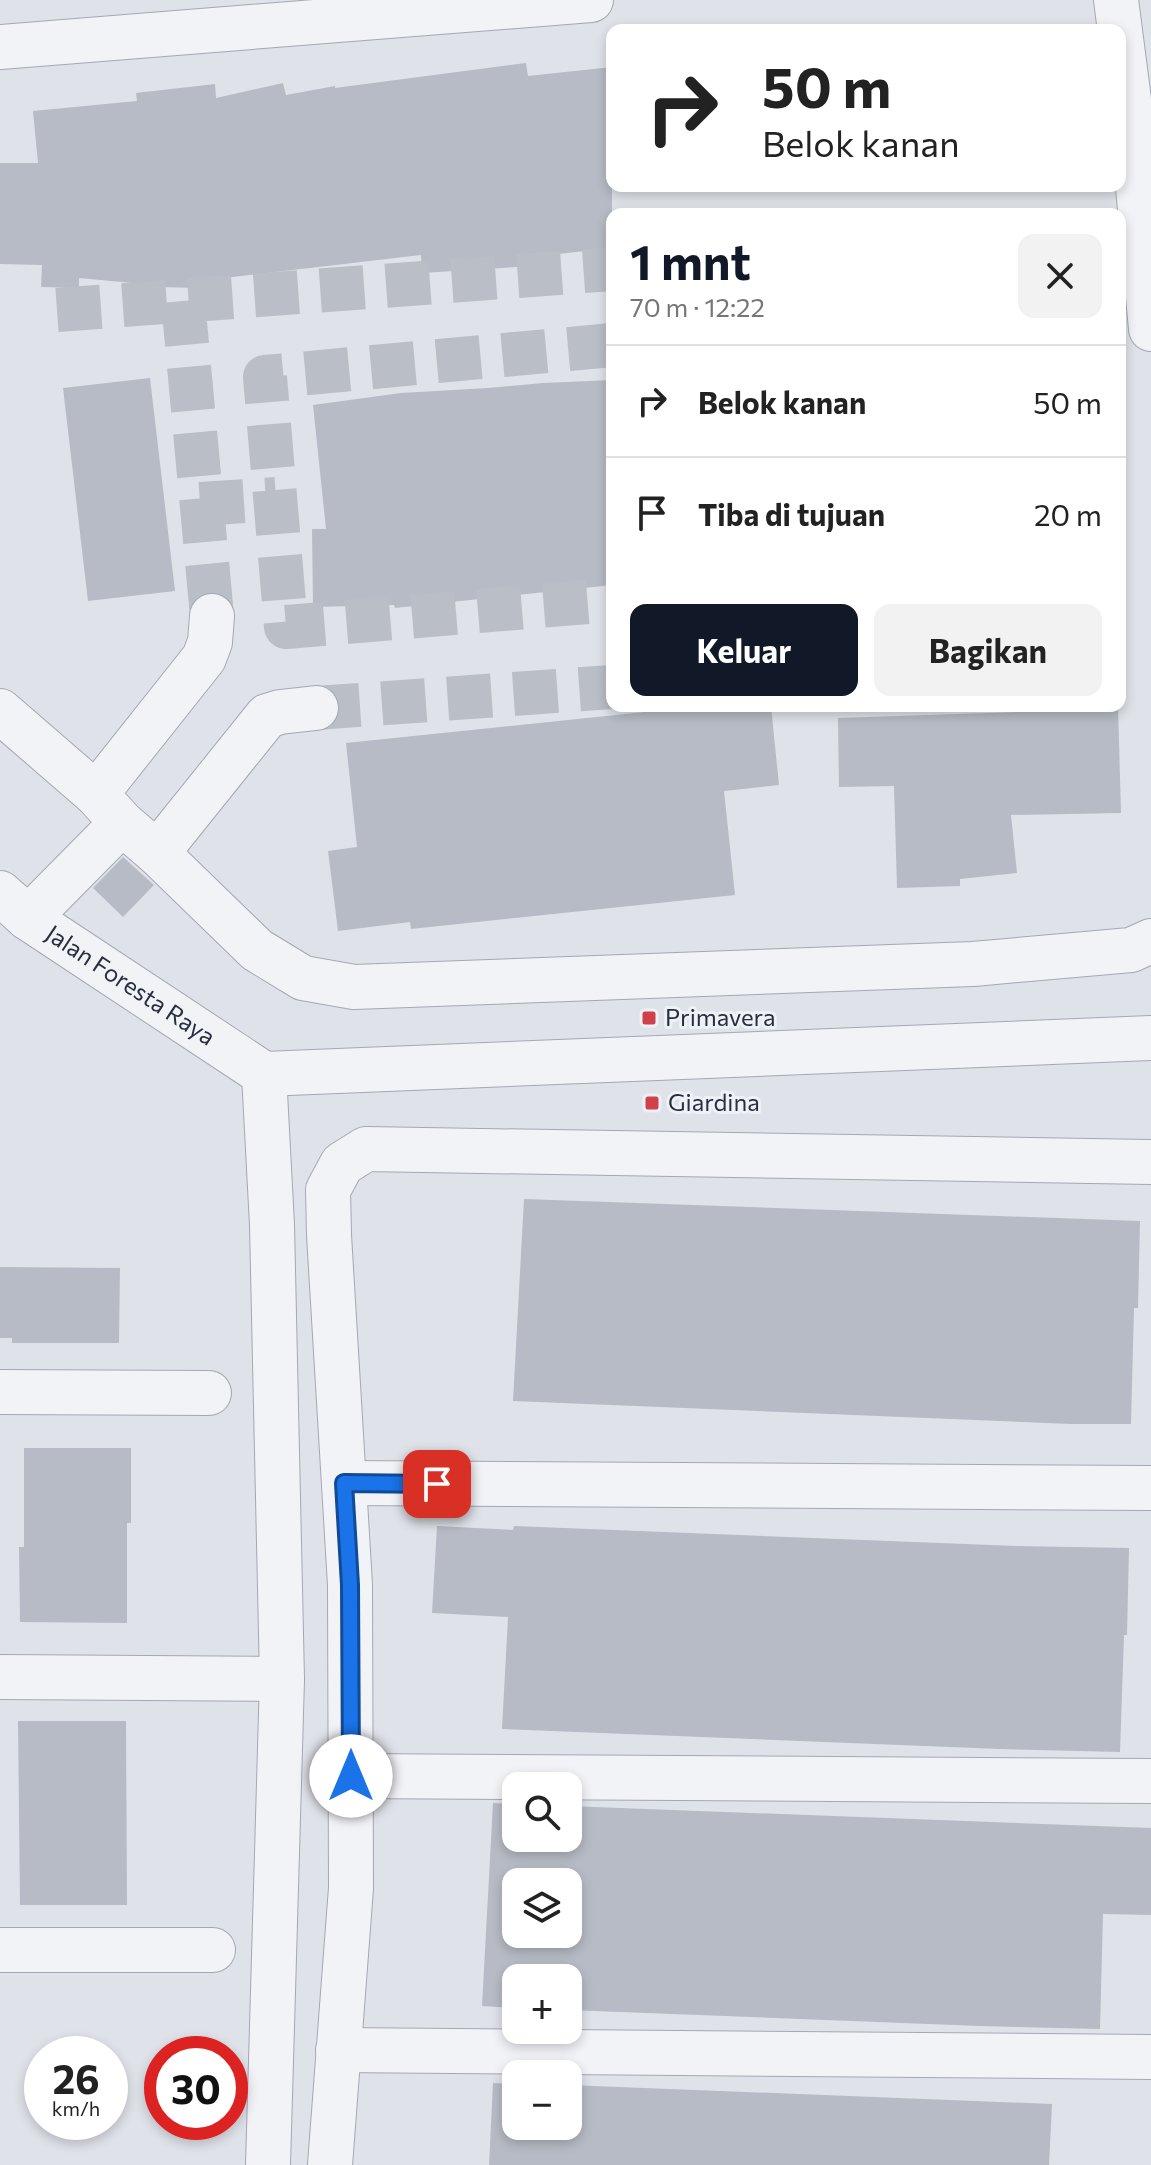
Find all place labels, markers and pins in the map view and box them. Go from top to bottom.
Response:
place label: Primavera [665,1002,775,1031]
marker: Primavera [640,1009,658,1027]
place label: Giardina [668,1087,760,1116]
marker: Giardina [643,1094,661,1112]
pin [403,1450,471,1518]

